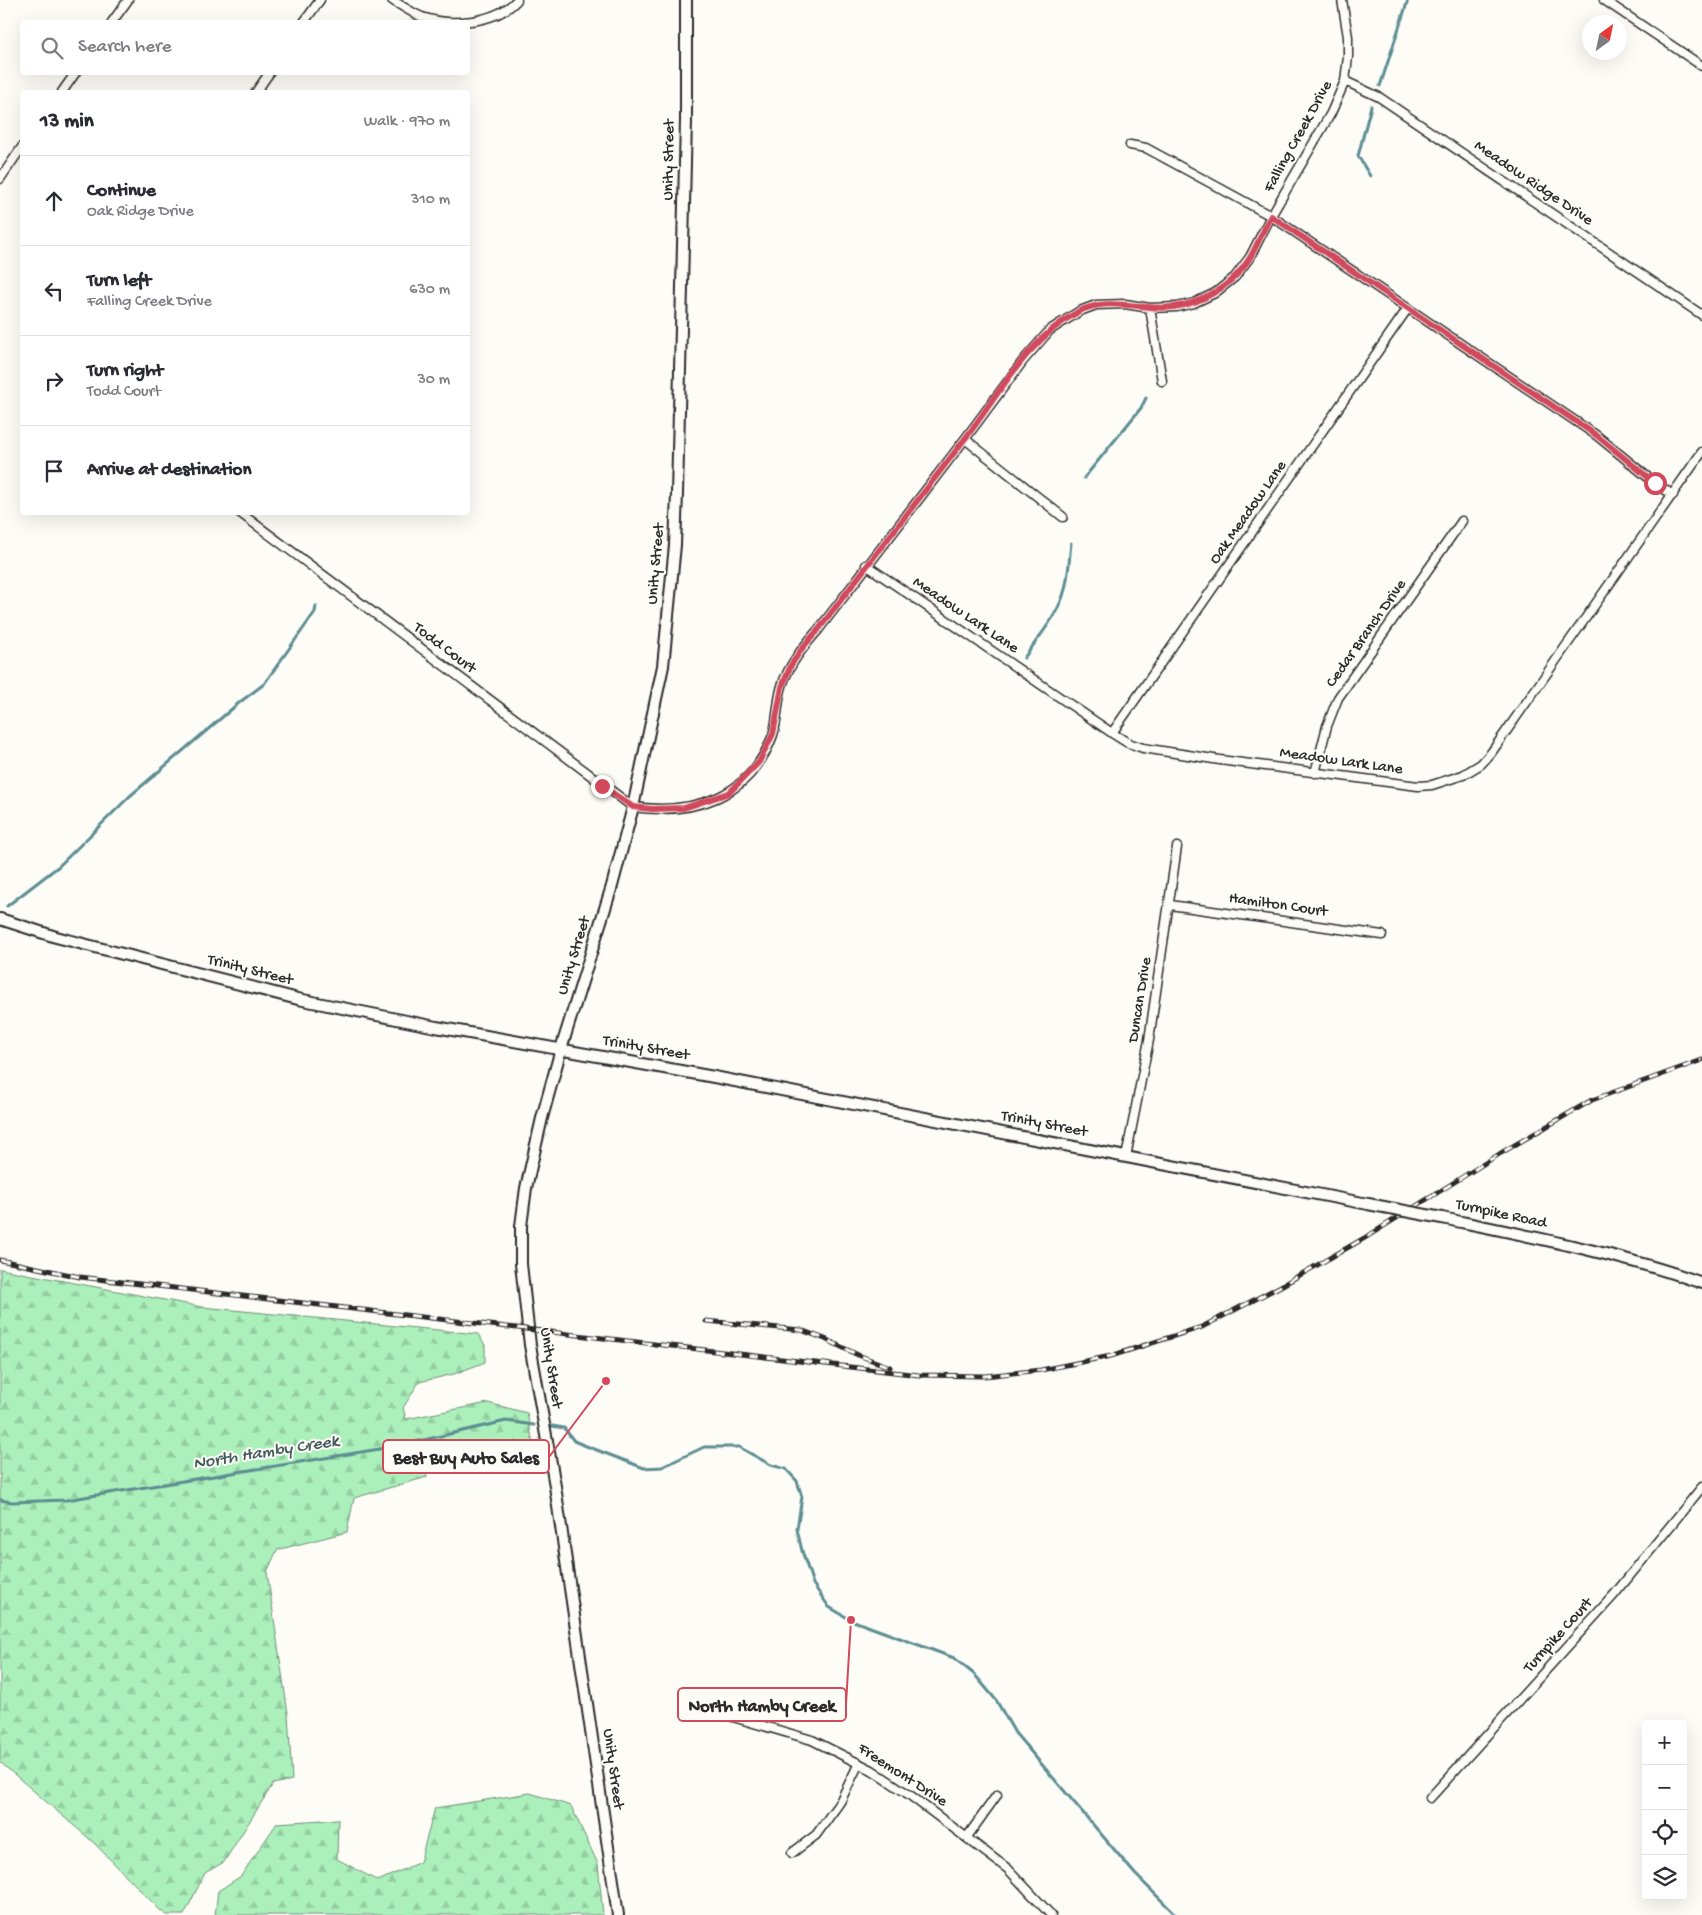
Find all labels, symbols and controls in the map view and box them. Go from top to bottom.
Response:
north arrow [1582,15,1627,60]
search box [20,20,470,75]
icon: search [38,34,66,62]
text: Search here [78,36,172,59]
street label: Falling Creek Drive [1260,77,1338,197]
text: 13 min [40,110,94,135]
text: Walk · 970 m [364,113,450,132]
street label: Unity Street [660,118,680,201]
street label: Meadow Ridge Drive [1470,137,1597,231]
text: Continue [87,180,156,203]
icon: ahead [40,187,68,215]
text: 310 m [411,191,450,210]
text: Oak Ridge Drive [87,203,194,222]
text: Turn left [87,270,151,293]
icon: left [40,277,68,305]
text: 630 m [409,281,450,300]
text: Falling Creek Drive [87,293,212,312]
text: Turn right [87,360,163,383]
icon: right [40,367,68,395]
text: 30 m [417,371,450,390]
text: Todd Court [87,383,161,402]
icon: arrive [40,457,68,485]
street label: Oak Meadow Lane [1206,457,1292,568]
text: Arrive at destination [87,459,251,482]
route start [1644,472,1667,495]
street label: Unity Street [644,521,670,605]
street label: Meadow Lark Lane [908,573,1022,659]
street label: Cedar Branch Drive [1323,576,1412,692]
street label: Todd Court [408,619,480,680]
street label: Meadow Lark Lane [1278,744,1404,780]
route end [591,775,614,798]
street label: Hamilton Court [1228,890,1330,923]
street label: Unity Street [554,913,596,998]
street label: Trinity Street [204,951,296,991]
street label: Duncan Drive [1125,955,1157,1045]
street label: Trinity Street [600,1032,692,1066]
street label: Trinity Street [998,1107,1090,1143]
street label: Turnpike Road [1453,1196,1550,1234]
street label: Unity Street [534,1326,566,1411]
water label: North Hamby Creek [192,1431,342,1475]
callout: Best Buy Auto Sales [383,1440,549,1473]
text: Best Buy Auto Sales [392,1449,540,1470]
street label: Turnpike Court [1520,1594,1599,1678]
callout: North Hamby Creek [678,1688,846,1721]
text: North Hamby Creek [688,1697,838,1718]
map controls [1642,1720,1687,1900]
button: + [1642,1720,1687,1765]
street label: Unity Street [597,1727,627,1812]
street label: Freemont Drive [853,1739,951,1812]
button: − [1642,1765,1687,1810]
button: locate [1642,1810,1687,1855]
button: layers [1642,1855,1687,1900]

